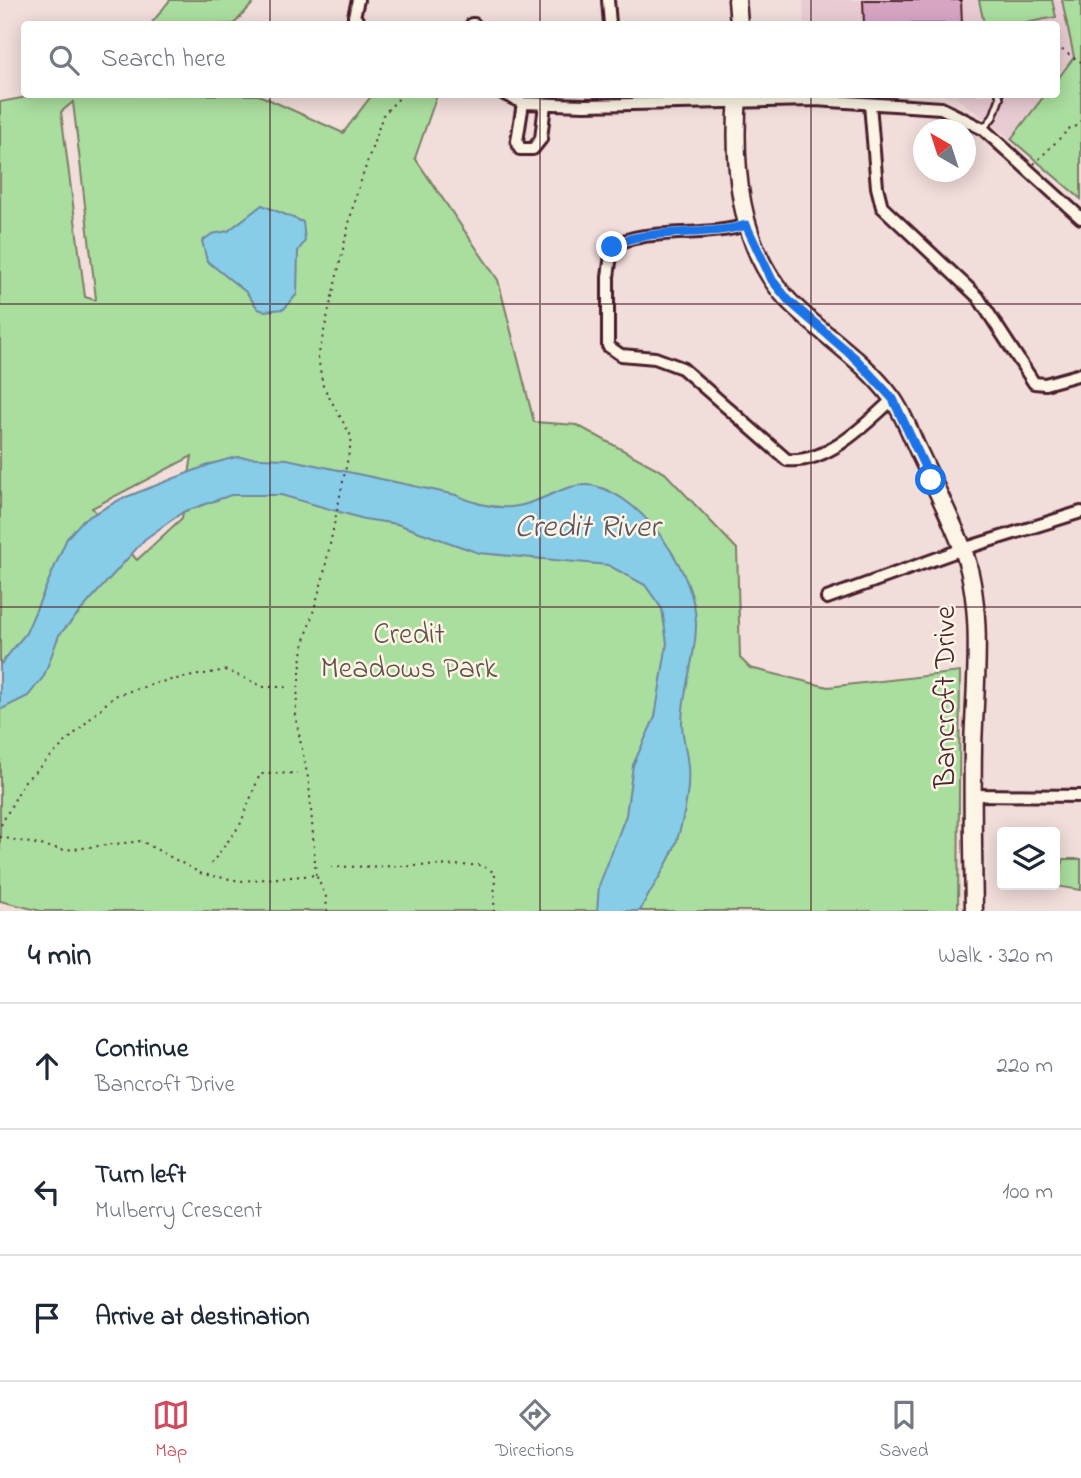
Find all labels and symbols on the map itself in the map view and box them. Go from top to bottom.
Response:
north arrow [913,119,976,182]
route end [596,231,627,262]
route start [915,464,946,495]
water label: Credit River [514,505,664,552]
street label: Bancroft Drive [925,605,969,789]
park label: Credit Meadows Park [321,614,498,692]

